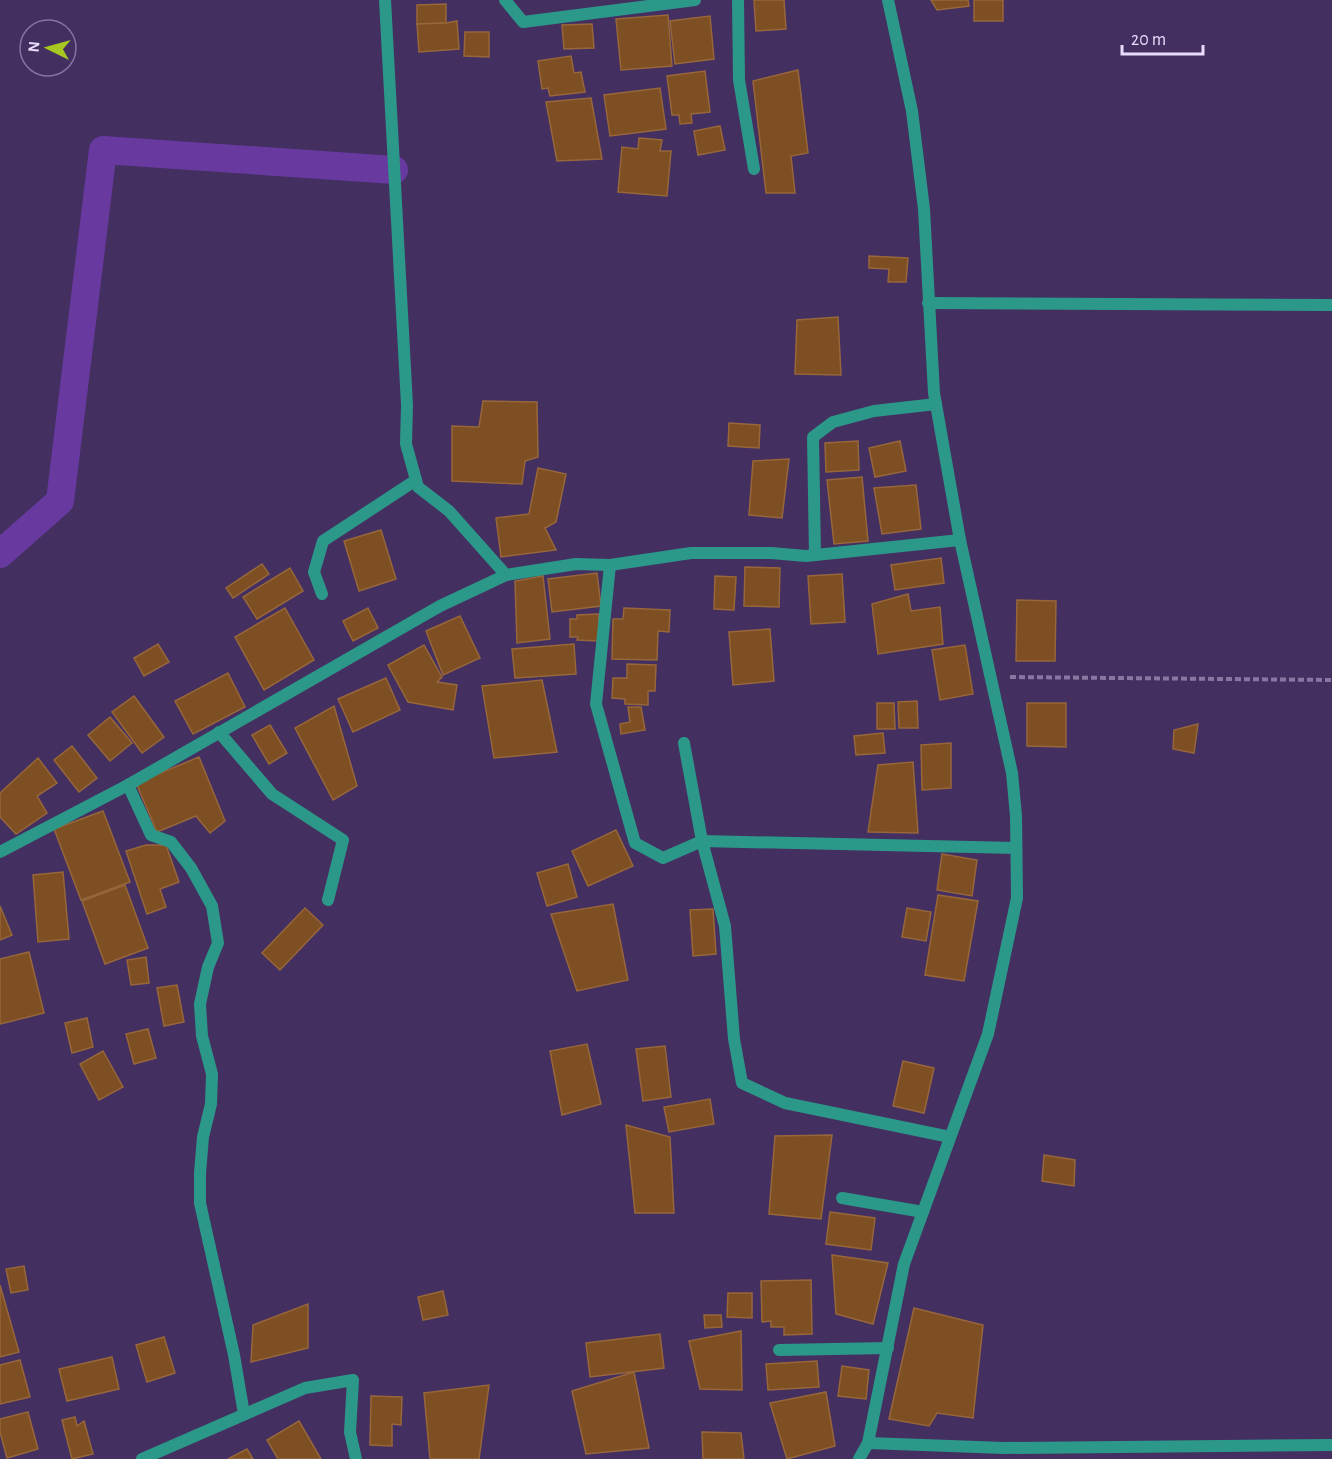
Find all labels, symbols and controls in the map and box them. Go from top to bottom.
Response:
north arrow [18,18,78,78]
scale bar [1122,18,1203,56]
text: 20 m [1131,31,1166,49]
text: N [26,41,43,53]

